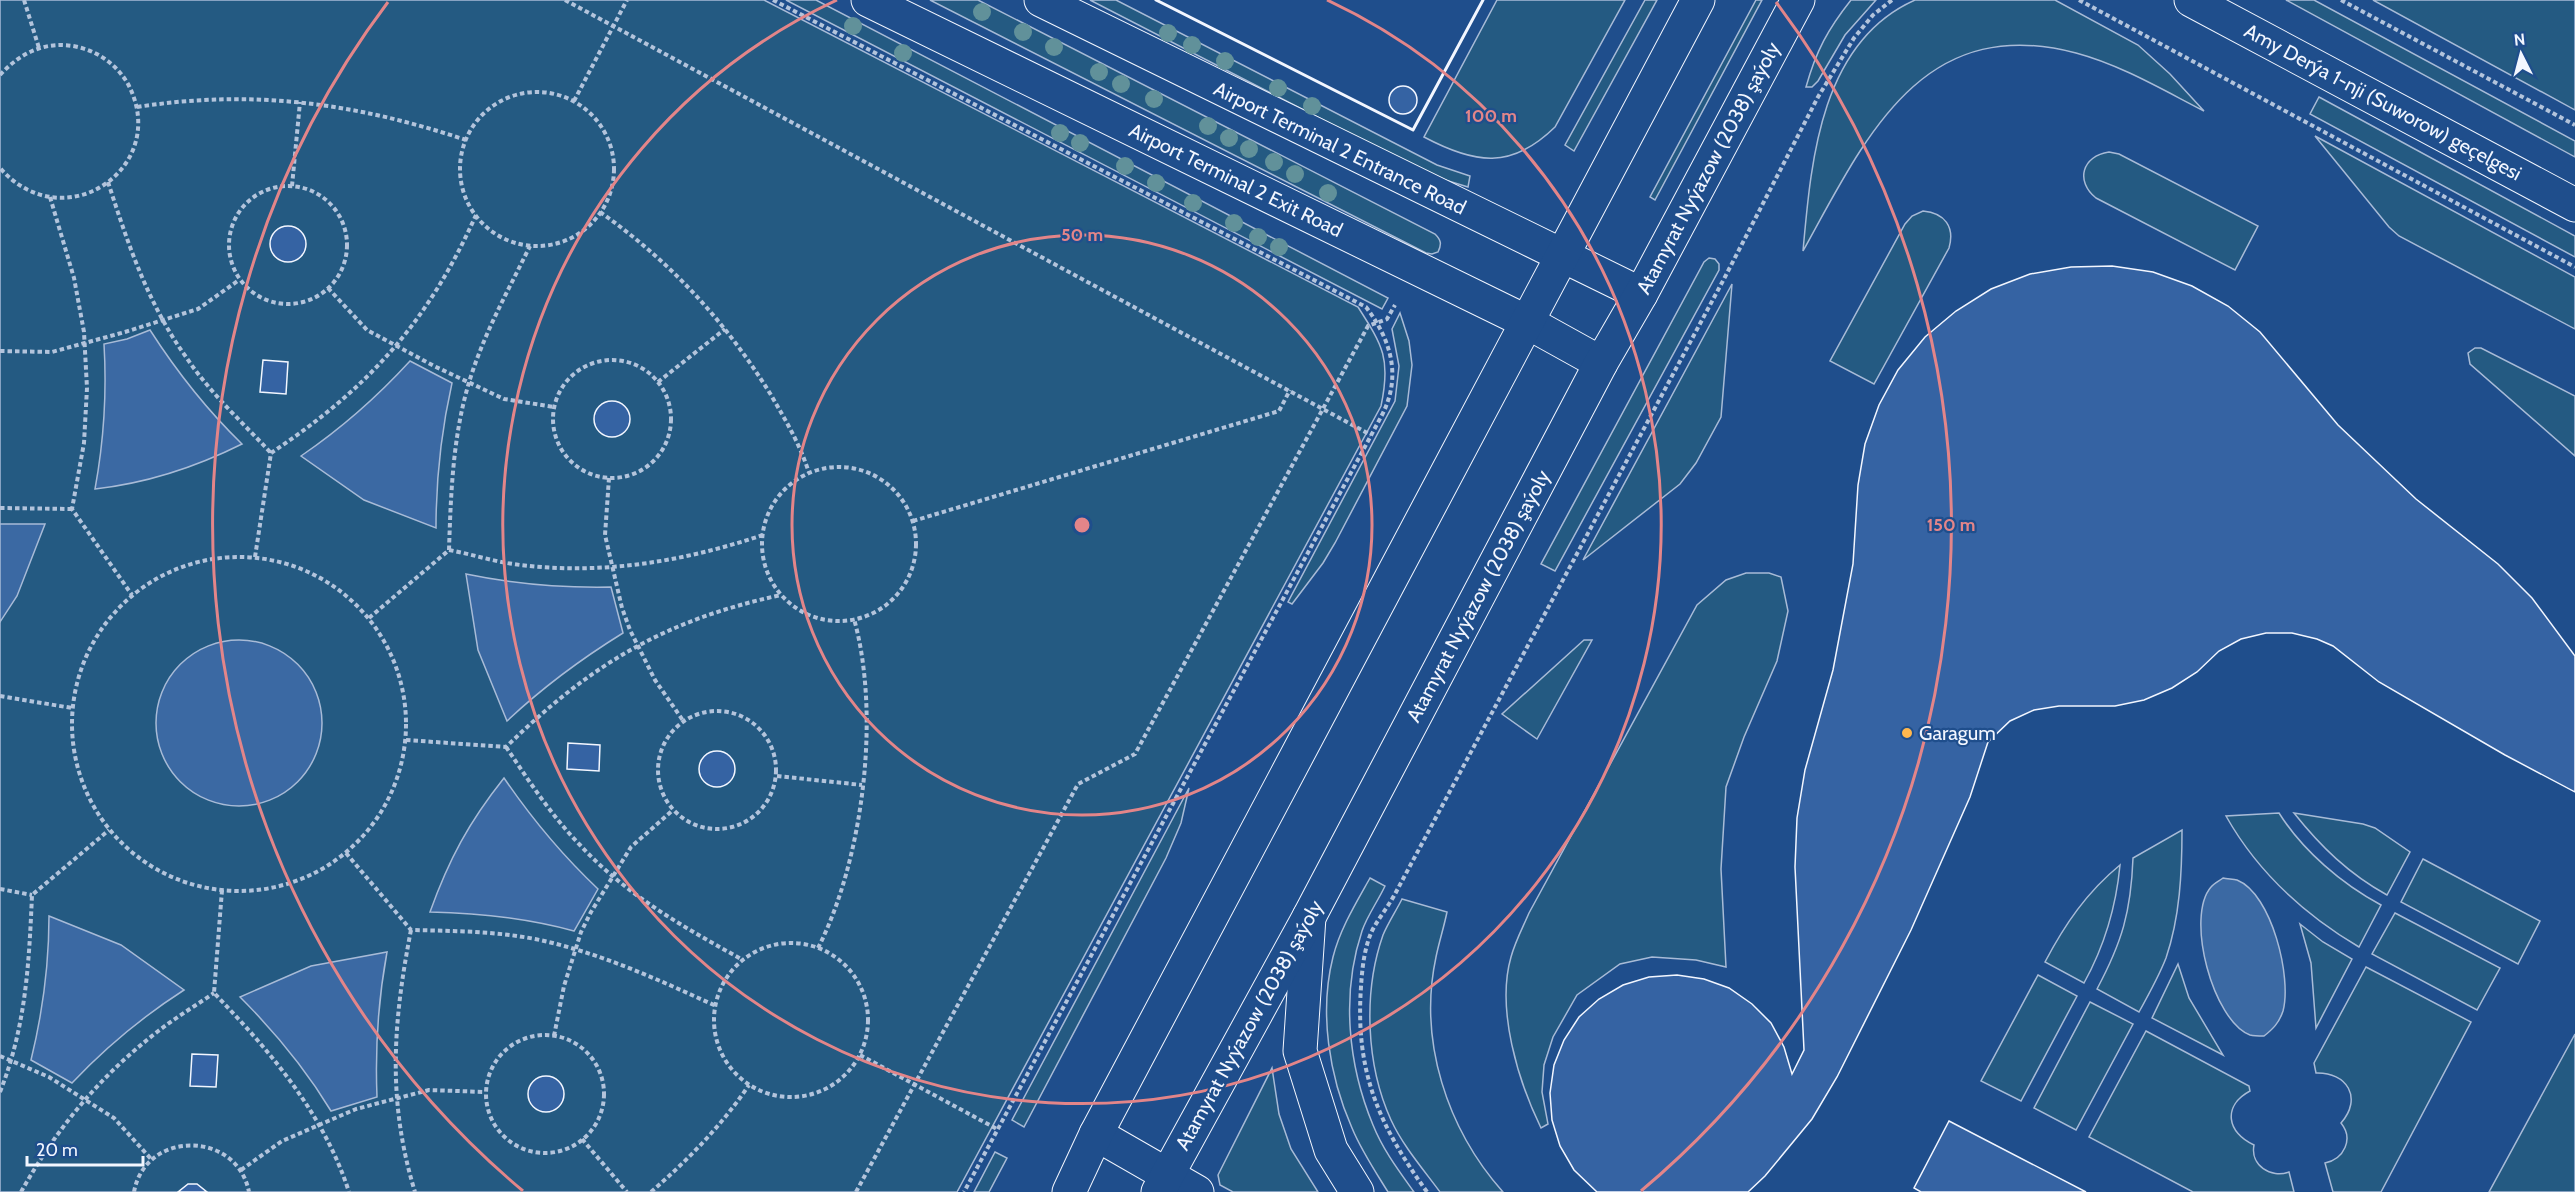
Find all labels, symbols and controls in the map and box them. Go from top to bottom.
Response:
street label: Amy Derýa 1-nji (Suworow) geçelgesi [2240,19,2526,185]
north arrow [2491,24,2551,84]
text: N [2513,30,2526,50]
street label: Atamyrat Nyýazow (2038) şaýoly [1631,38,1785,298]
street label: Airport Terminal 2 Entrance Road [1210,76,1470,220]
text: 100 m [1465,105,1517,127]
street label: Airport Terminal 2 Exit Road [1125,118,1347,242]
text: 50 m [1061,224,1103,246]
street label: Atamyrat Nyýazow (2038) şaýoly [1401,466,1555,726]
text: 150 m [1927,514,1975,536]
centre of rings [1072,515,1092,535]
place label: Garagum [1919,721,1996,745]
marker: Garagum [1900,726,1914,740]
street label: Atamyrat Nyýazow (2038) şaýoly [1170,896,1328,1154]
scale bar [27,1129,142,1167]
text: 20 m [36,1139,78,1161]

